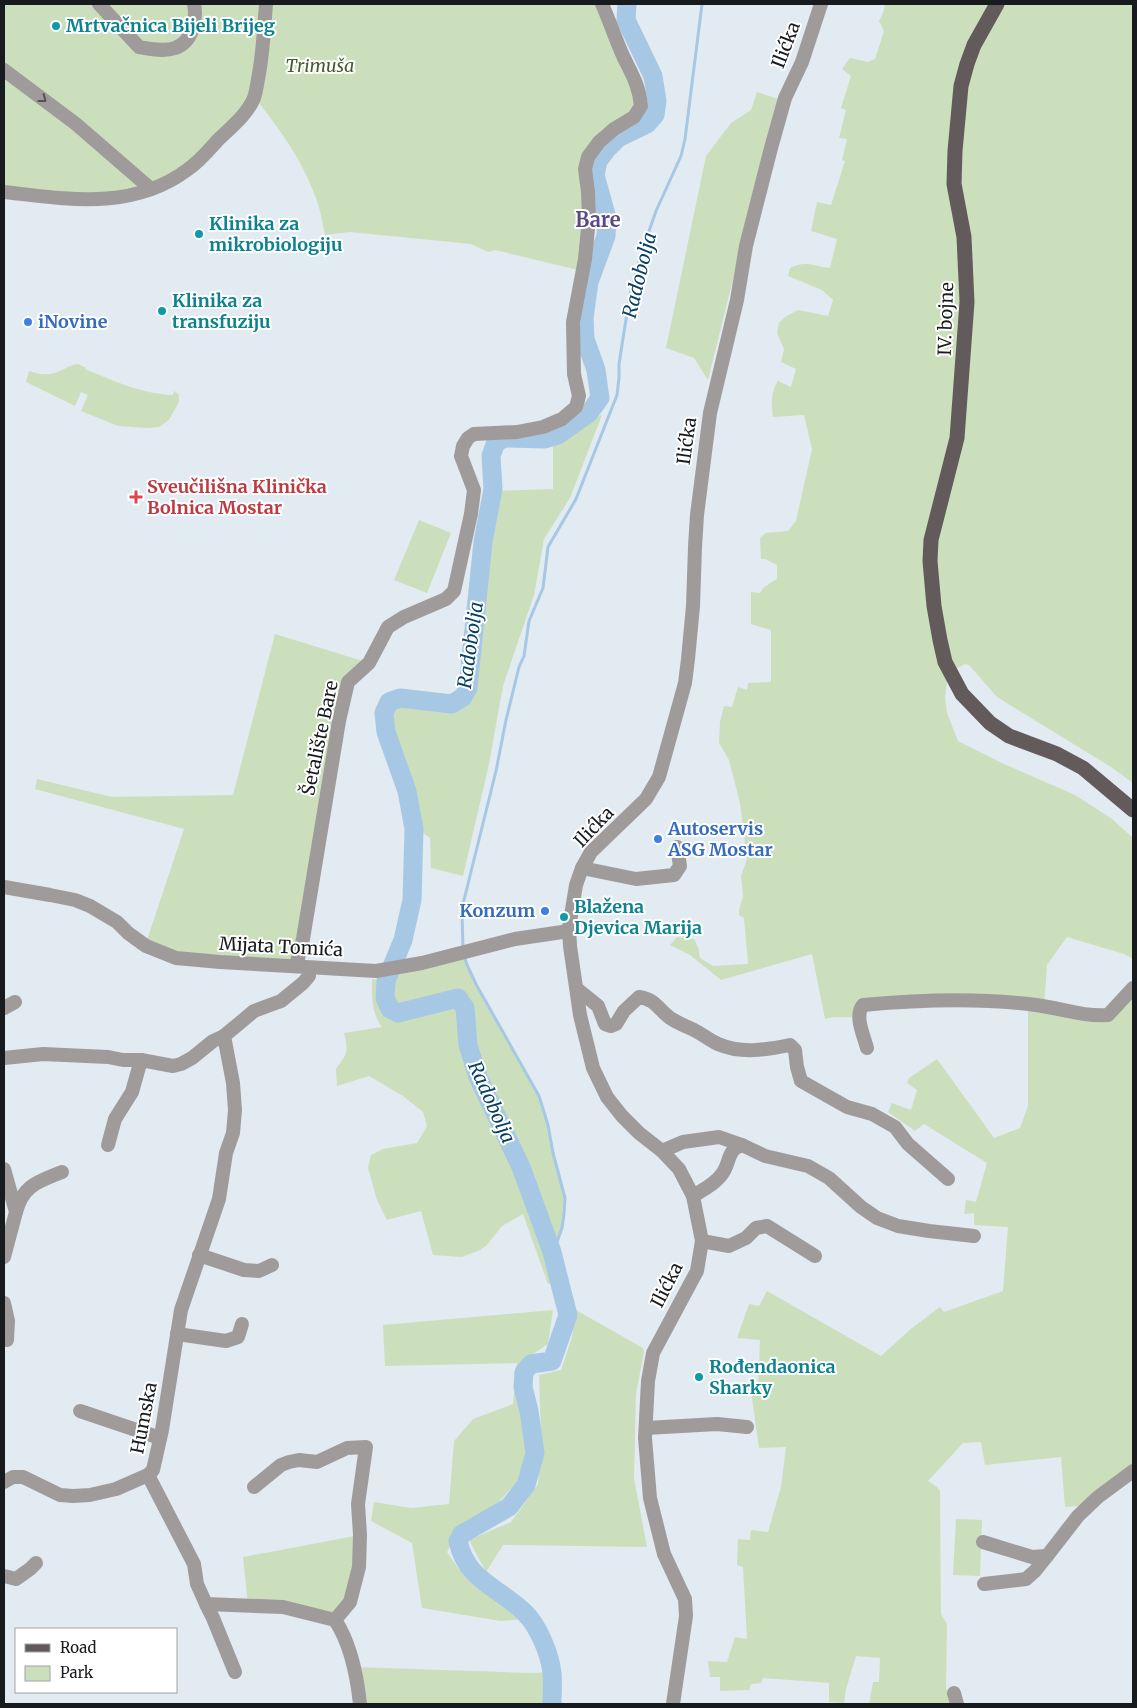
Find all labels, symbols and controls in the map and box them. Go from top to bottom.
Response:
place label: Mrtvačnica Bijeli Brijeg [66,14,275,37]
street label: Ilićka [766,18,805,71]
marker: Mrtvačnica Bijeli Brijeg [50,20,62,32]
park label: Trimuša [286,54,354,77]
one-way arrow [37,93,47,102]
district label: Bare [575,207,621,232]
place label: Klinika za mikrobiologiju [209,212,343,256]
marker: Klinika za mikrobiologiju [193,228,205,240]
water label: Radobolja [617,230,661,320]
street label: IV. bojne [933,282,958,356]
place label: Klinika za transfuziju [172,289,271,333]
marker: Klinika za transfuziju [156,305,168,317]
place label: iNovine [38,310,108,333]
marker: iNovine [22,316,34,328]
street label: Ilićka [672,415,701,466]
place label: Sveučilišna Klinička Bolnica Mostar [147,475,327,519]
marker: Sveučilišna Klinička Bolnica Mostar [129,490,143,504]
water label: Radobolja [452,600,488,690]
street label: Šetalište Bare [296,678,343,798]
street label: Ilićka [569,801,619,852]
place label: Autoservis ASG Mostar [667,817,773,861]
marker: Autoservis ASG Mostar [652,833,664,845]
place label: Blažena Djevica Marija [574,895,702,939]
place label: Konzum [459,899,535,922]
marker: Konzum [539,905,551,917]
marker: Blažena Djevica Marija [558,911,570,923]
street label: Mijata Tomića [219,932,344,961]
water label: Radobolja [463,1057,521,1147]
street label: Ilićka [645,1258,688,1311]
place label: Rođendaonica Sharky [709,1355,836,1399]
marker: Rođendaonica Sharky [693,1371,705,1383]
street label: Humska [125,1380,162,1456]
legend [15,1628,178,1693]
text: Road [60,1638,96,1657]
text: Park [60,1663,94,1682]

